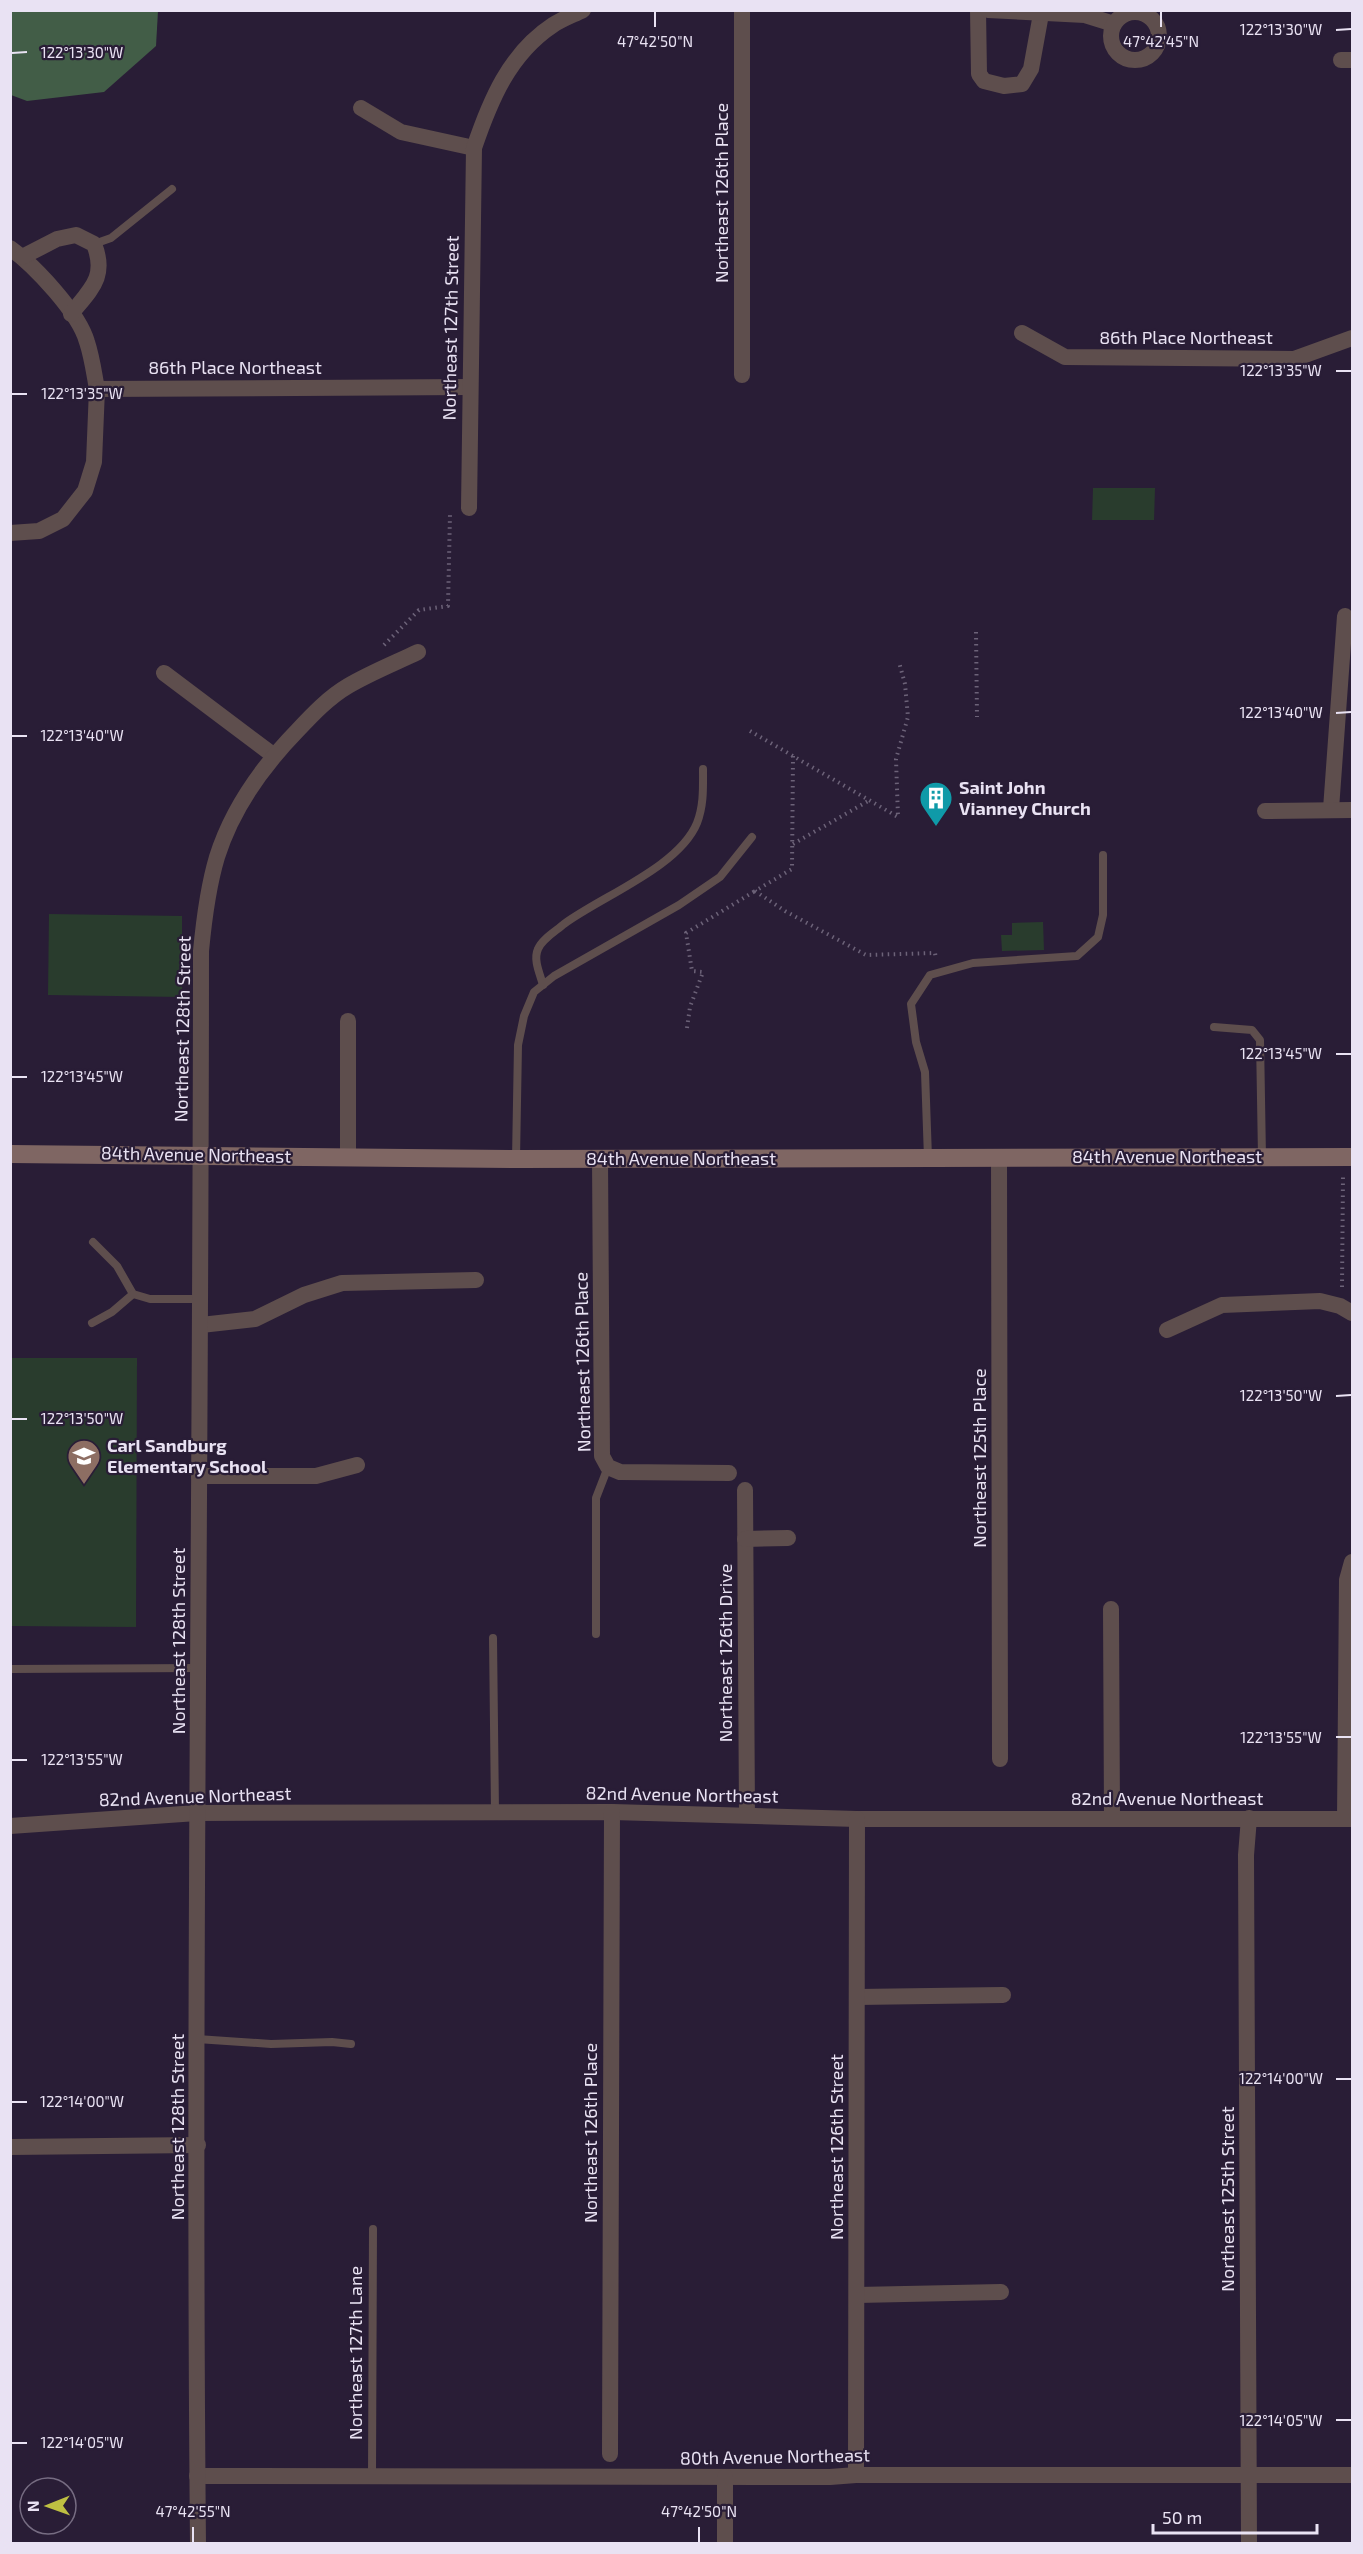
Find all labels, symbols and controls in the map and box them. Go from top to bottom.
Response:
text: 122°13'30"W [1240,20,1322,38]
text: 47°42'50"N [617,32,693,50]
text: 47°42'45"N [1123,32,1199,50]
text: 122°13'30"W [41,43,123,61]
street label: Northeast 126th Place [710,103,732,283]
street label: Northeast 127th Street [437,235,463,421]
street label: 86th Place Northeast [1099,326,1273,348]
street label: 86th Place Northeast [148,356,322,378]
text: 122°13'35"W [1240,361,1322,379]
text: 122°13'35"W [41,384,123,402]
text: 122°13'40"W [1239,703,1323,721]
text: 122°13'40"W [40,726,124,744]
place label: Saint John Vianney Church [959,776,1091,819]
building icon: Saint John Vianney Church [918,780,954,827]
street label: Northeast 128th Street [169,935,195,1122]
text: 122°13'45"W [1240,1044,1322,1062]
text: 122°13'45"W [41,1067,123,1085]
street label: 84th Avenue Northeast [101,1141,291,1167]
street label: 84th Avenue Northeast [1072,1145,1262,1167]
street label: 84th Avenue Northeast [586,1147,776,1169]
street label: Northeast 126th Place [569,1272,595,1452]
street label: Northeast 125th Place [968,1368,990,1548]
text: 122°13'50"W [1240,1386,1322,1404]
text: 122°13'50"W [41,1409,123,1427]
place label: Carl Sandburg Elementary School [107,1434,267,1477]
school or university icon: Carl Sandburg Elementary School [66,1438,102,1485]
street label: Northeast 128th Street [167,1548,189,1734]
street label: Northeast 126th Drive [714,1564,736,1742]
text: 122°13'55"W [1240,1728,1322,1746]
text: 122°13'55"W [41,1750,123,1768]
street label: 82nd Avenue Northeast [585,1781,779,1807]
street label: 82nd Avenue Northeast [98,1782,292,1810]
street label: 82nd Avenue Northeast [1071,1787,1263,1809]
street label: Northeast 128th Street [166,2034,188,2220]
street label: Northeast 126th Place [579,2043,601,2223]
street label: Northeast 126th Street [825,2054,847,2240]
text: 122°14'00"W [1239,2069,1323,2087]
text: 122°14'00"W [40,2092,124,2110]
street label: Northeast 125th Street [1216,2106,1238,2292]
street label: Northeast 127th Lane [344,2266,366,2440]
text: 122°14'05"W [1239,2411,1323,2429]
text: 122°14'05"W [40,2433,124,2451]
street label: 80th Avenue Northeast [680,2443,870,2469]
north arrow [18,2476,78,2536]
scale bar [1153,2497,1316,2535]
text: N [23,2500,42,2512]
text: 47°42'55"N [155,2502,231,2520]
text: 47°42'50"N [661,2502,737,2520]
text: 50 m [1162,2506,1202,2528]

